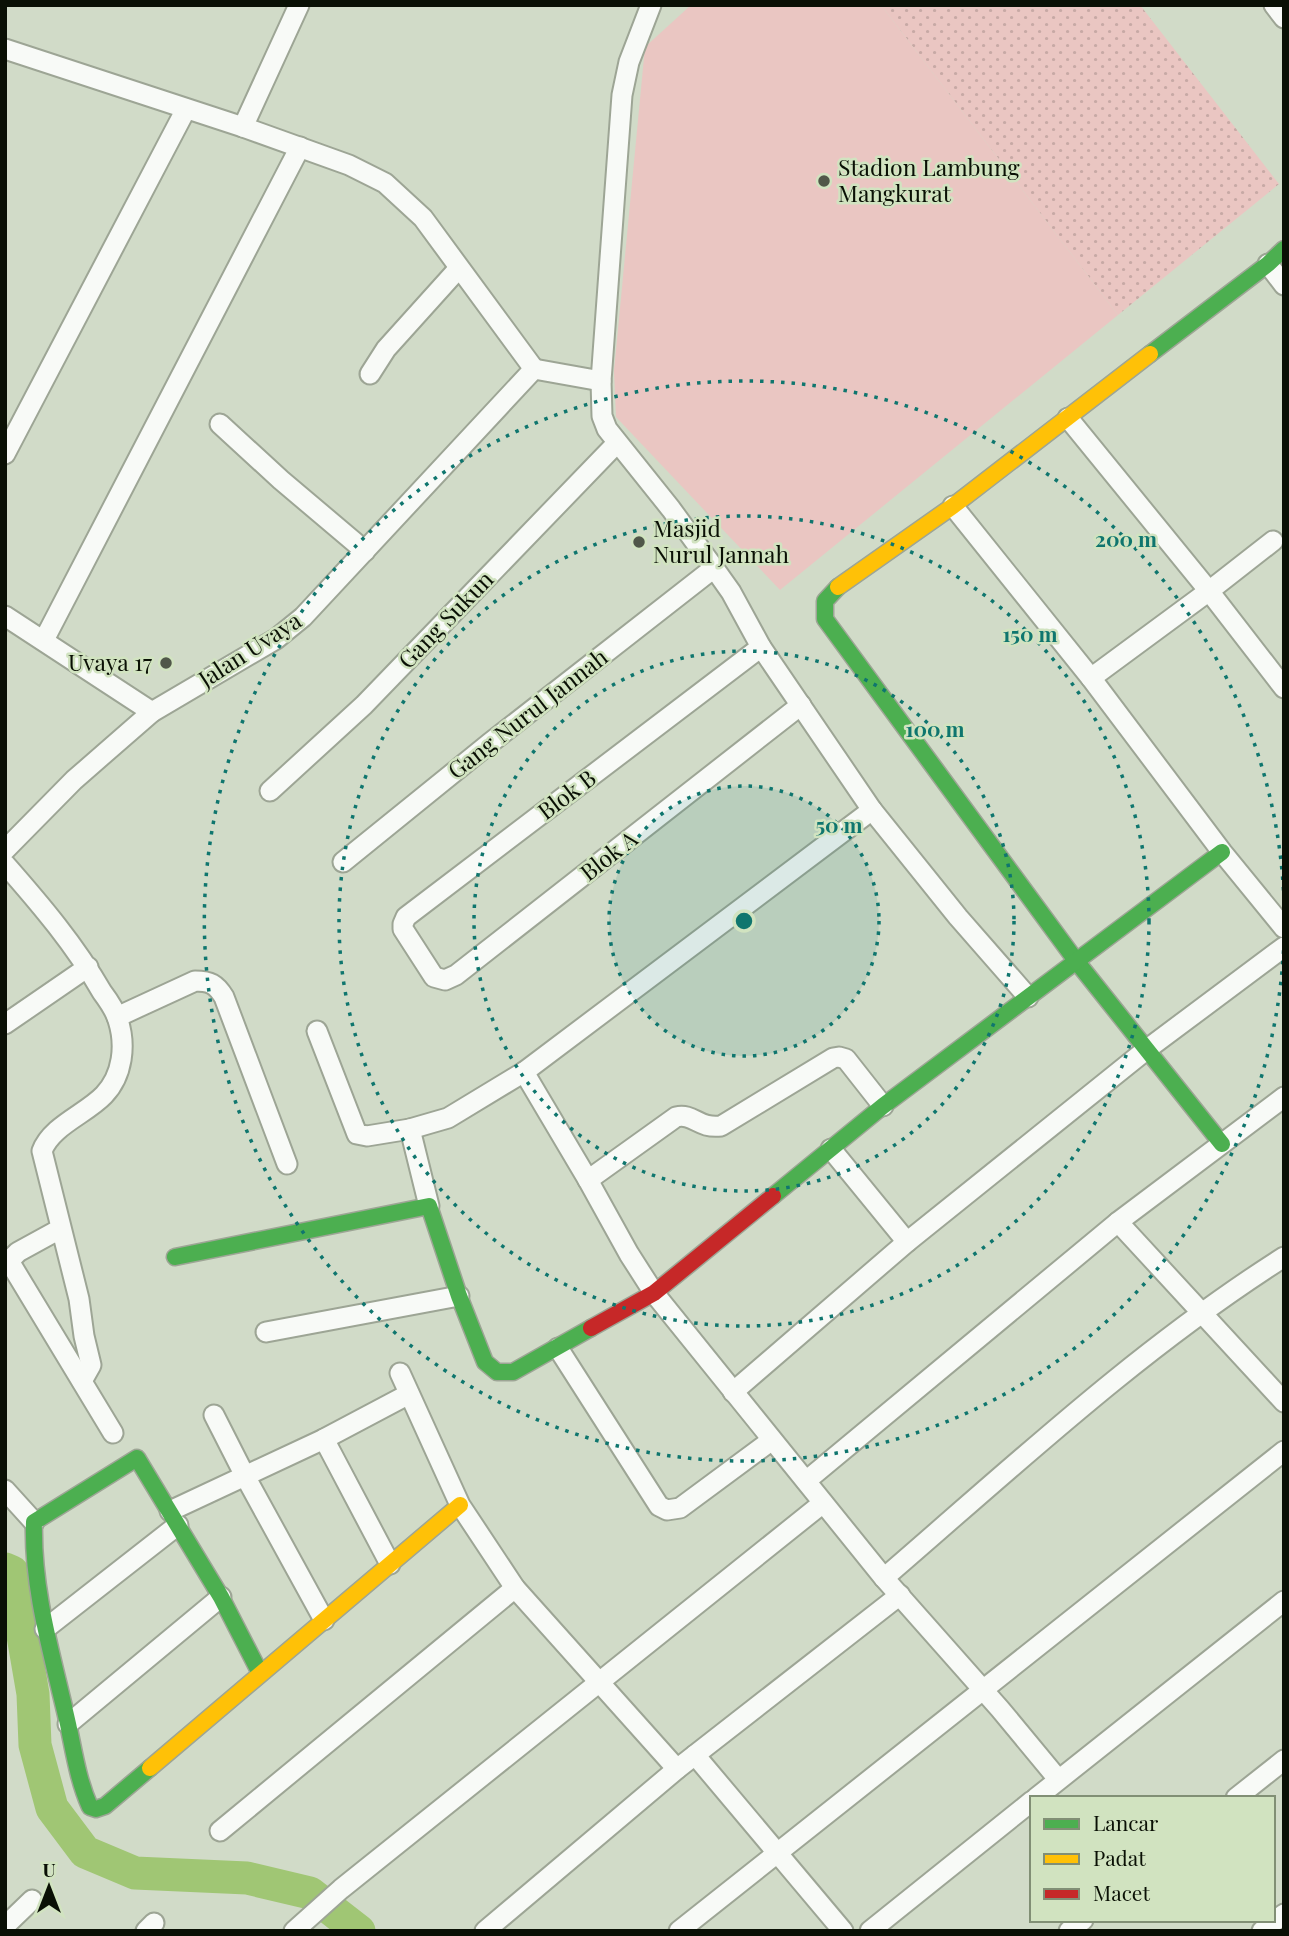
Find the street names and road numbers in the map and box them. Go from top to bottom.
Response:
street label: Gang Sukun [391,563,499,674]
street label: Jalan Uvaya [191,604,307,694]
street label: Gang Nurul Jannah [441,640,614,785]
street label: Blok B [531,762,601,826]
street label: Blok A [573,822,643,887]

